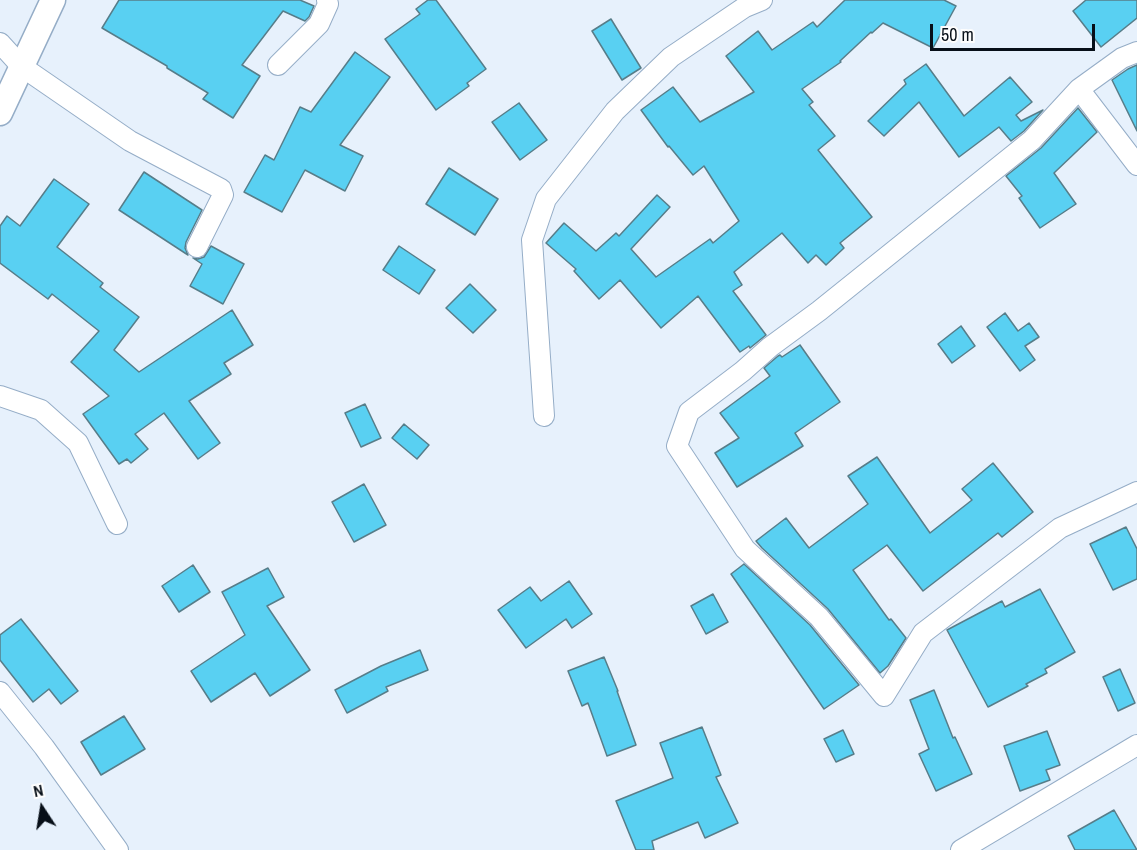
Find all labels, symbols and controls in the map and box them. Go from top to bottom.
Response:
scale bar [933,12,1098,50]
text: 50 m [941,22,974,47]
north arrow [12,778,72,838]
text: N [31,779,45,802]

